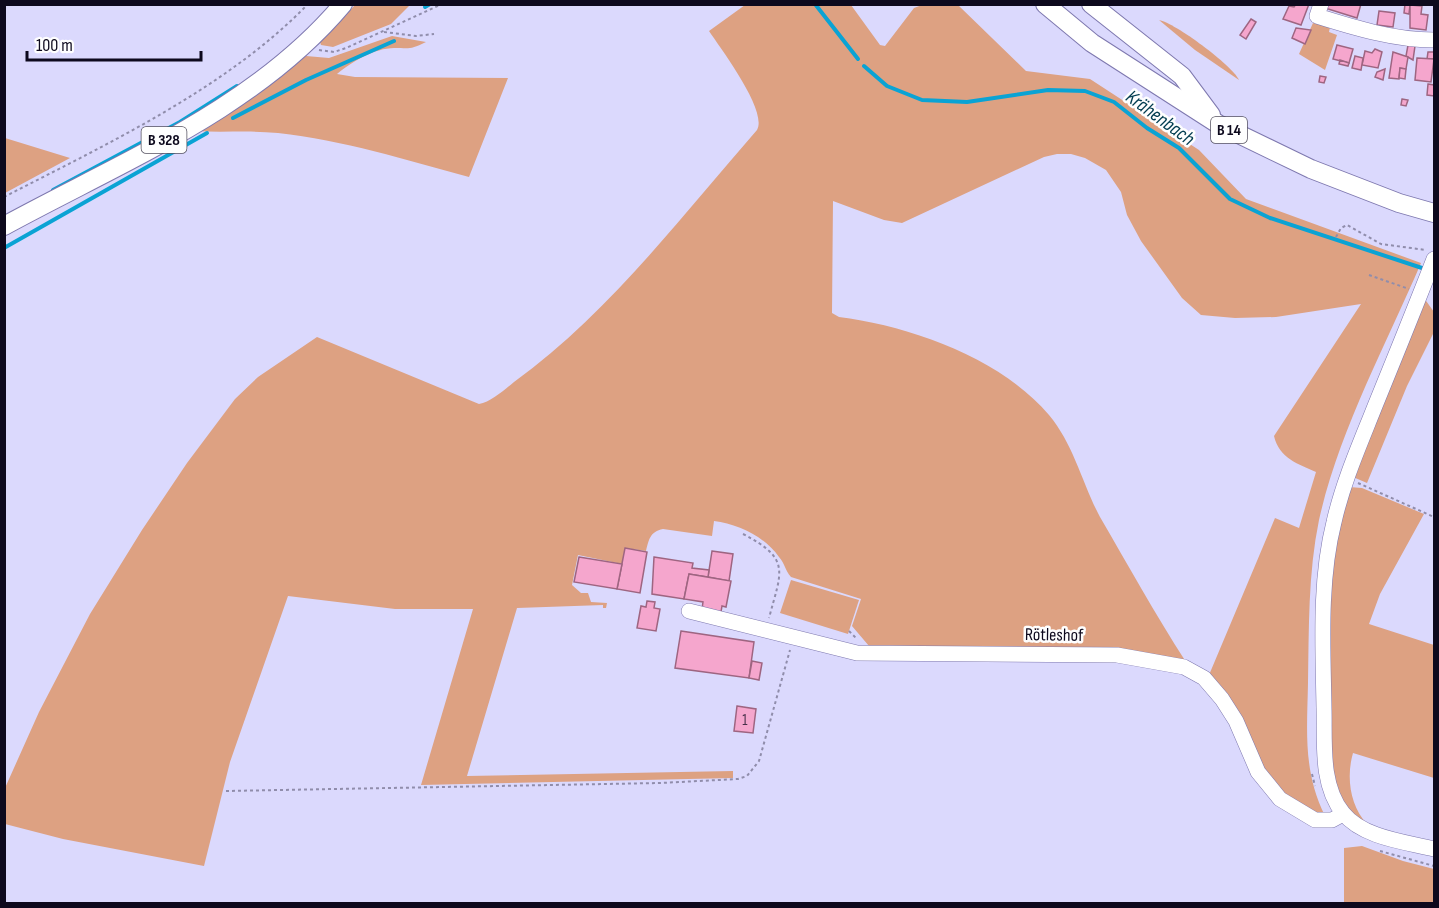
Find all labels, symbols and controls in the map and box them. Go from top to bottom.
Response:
scale bar [27,24,201,62]
text: 100 m [36,35,73,56]
water label: Krähenbach [1121,85,1199,151]
road number: B 14 [1211,117,1247,143]
road number: B 328 [142,127,186,153]
street label: Rötleshof [1025,624,1084,646]
house number: 1 [742,711,748,730]

